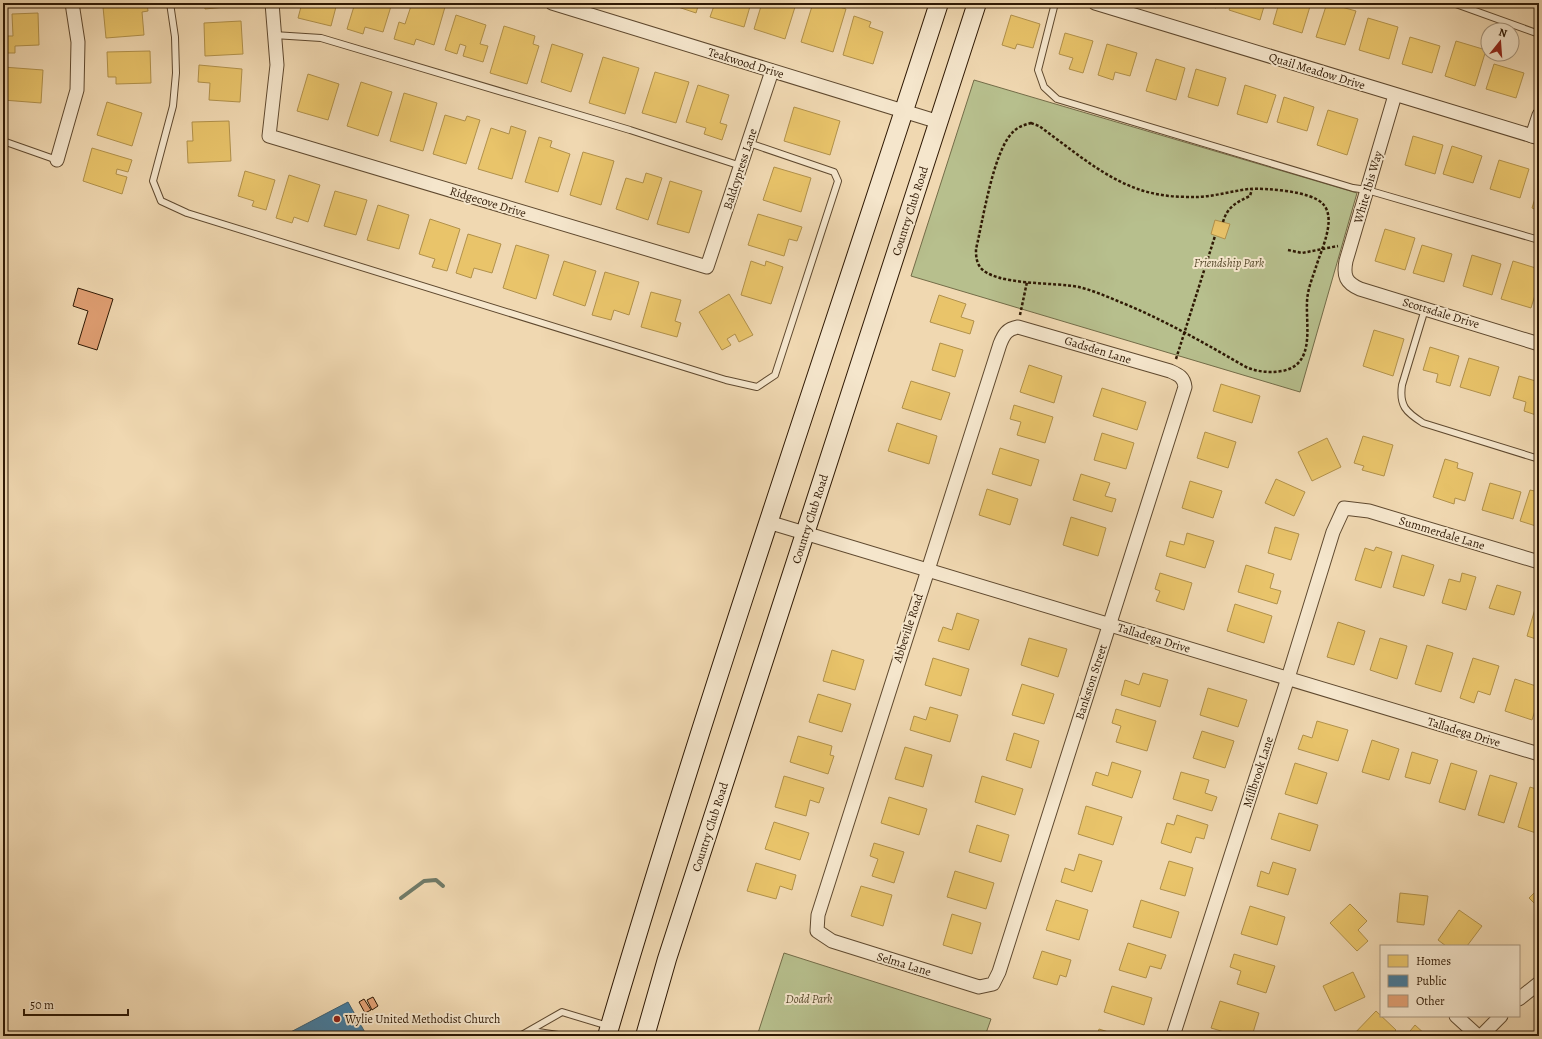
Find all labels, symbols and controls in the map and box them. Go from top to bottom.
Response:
north arrow [1480,22,1520,62]
text: N [1497,25,1509,41]
street label: Teakwood Drive [706,44,786,82]
street label: Quail Meadow Drive [1267,49,1367,93]
street label: Baldcypress Lane [719,126,761,212]
street label: White Ibis Way [1350,148,1386,226]
street label: Country Club Road [888,164,932,258]
street label: Ridgecove Drive [448,183,528,221]
park label: Friendship Park [1194,255,1265,271]
street label: Scottsdale Drive [1401,294,1481,332]
street label: Gadsden Lane [1063,332,1133,368]
street label: Country Club Road [788,472,832,566]
street label: Summerdale Lane [1397,512,1487,554]
street label: Abbeville Road [889,591,927,665]
street label: Talladega Drive [1116,619,1192,657]
street label: Bankston Street [1071,642,1111,722]
street label: Talladega Drive [1426,713,1502,751]
street label: Millbrook Lane [1239,734,1277,810]
street label: Country Club Road [688,780,732,874]
legend [1380,945,1520,1017]
street label: Selma Lane [875,948,933,980]
text: Homes [1416,953,1451,969]
text: Public [1416,973,1447,989]
scale bar [24,991,128,1017]
park label: Dodd Park [786,991,833,1007]
text: Other [1416,993,1445,1009]
text: 50 m [30,997,54,1013]
place label: Wylie United Methodist Church [344,1011,501,1027]
marker: Wylie United Methodist Church [332,1014,342,1024]

